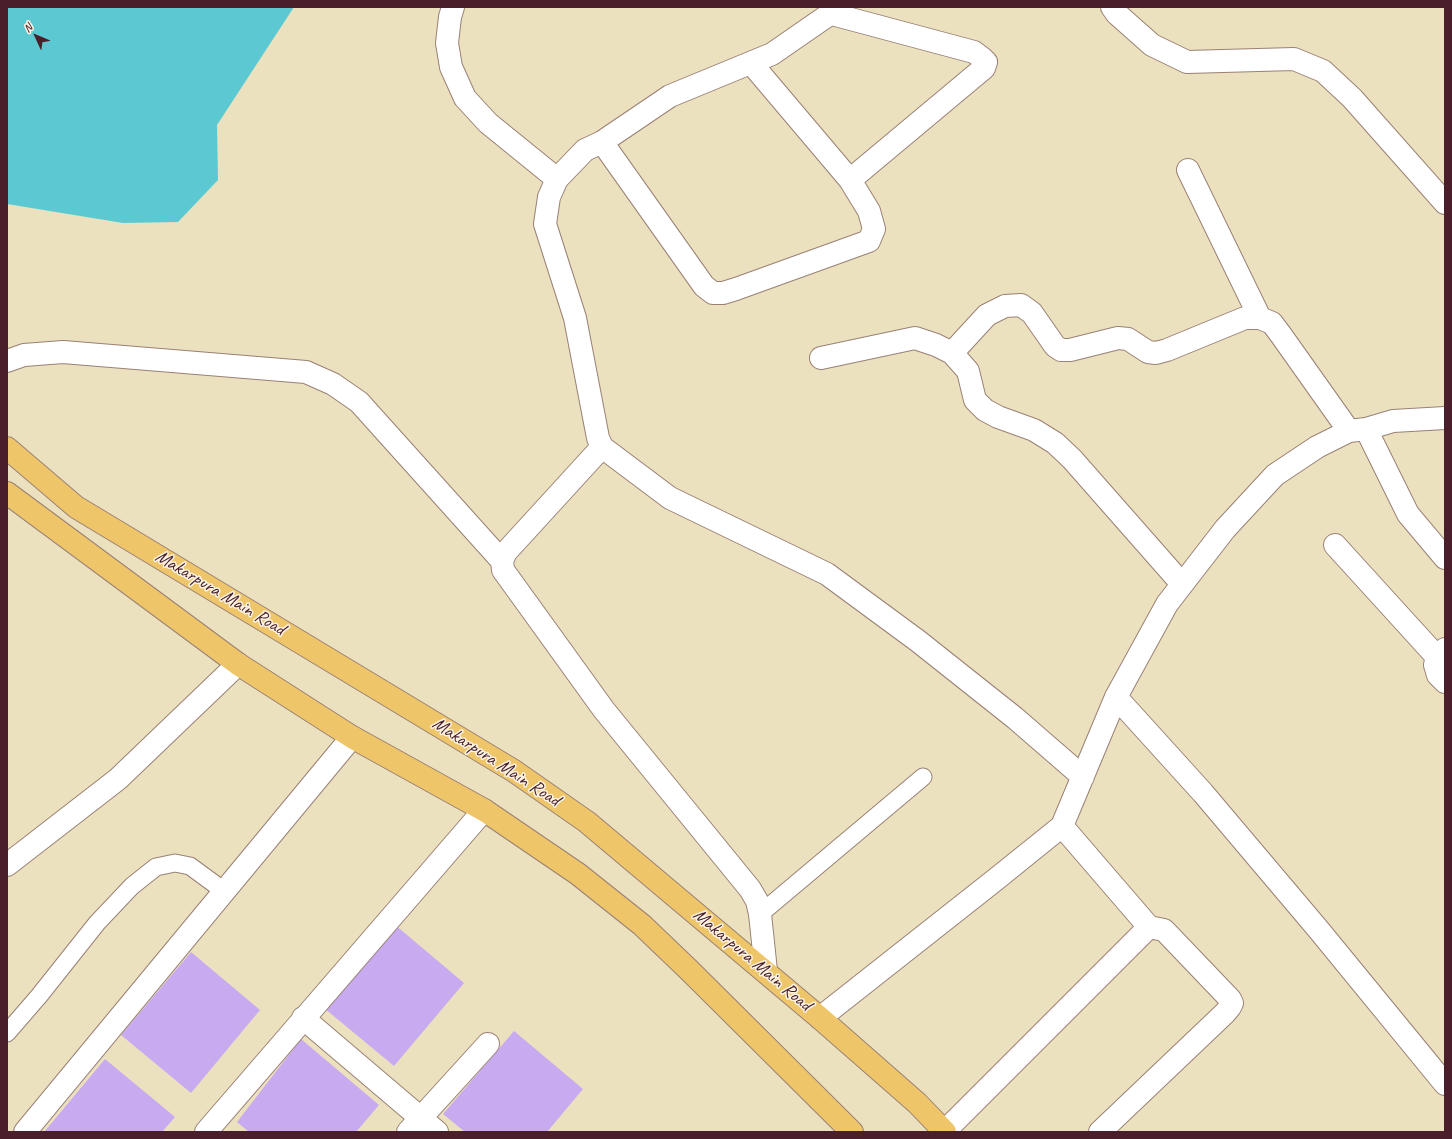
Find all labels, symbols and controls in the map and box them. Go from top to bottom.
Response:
north arrow [16,16,56,56]
text: N [20,20,35,35]
street label: Makarpura Main Road [151,545,289,641]
street label: Makarpura Main Road [428,712,564,812]
street label: Makarpura Main Road [688,904,816,1016]

